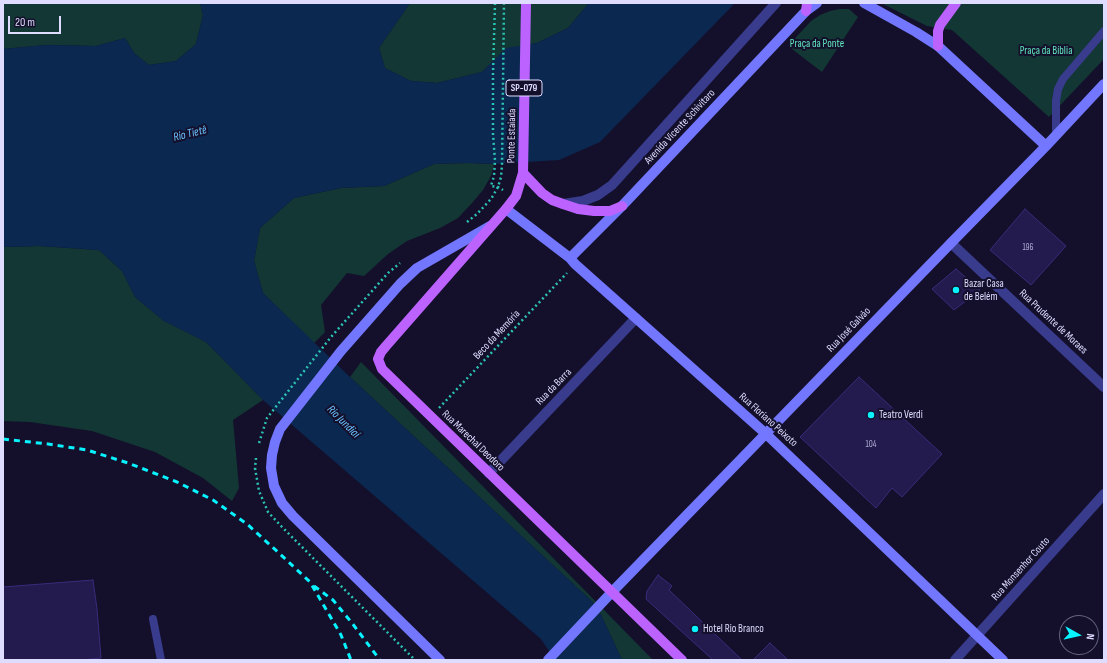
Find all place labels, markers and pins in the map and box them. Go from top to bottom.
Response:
place label: Bazar Casa de Belém [964,277,1004,303]
marker: Bazar Casa de Belém [951,285,961,295]
place label: Teatro Verdi [879,408,923,422]
marker: Teatro Verdi [866,410,876,420]
place label: Hotel Rio Branco [703,622,764,636]
marker: Hotel Rio Branco [690,624,700,634]

